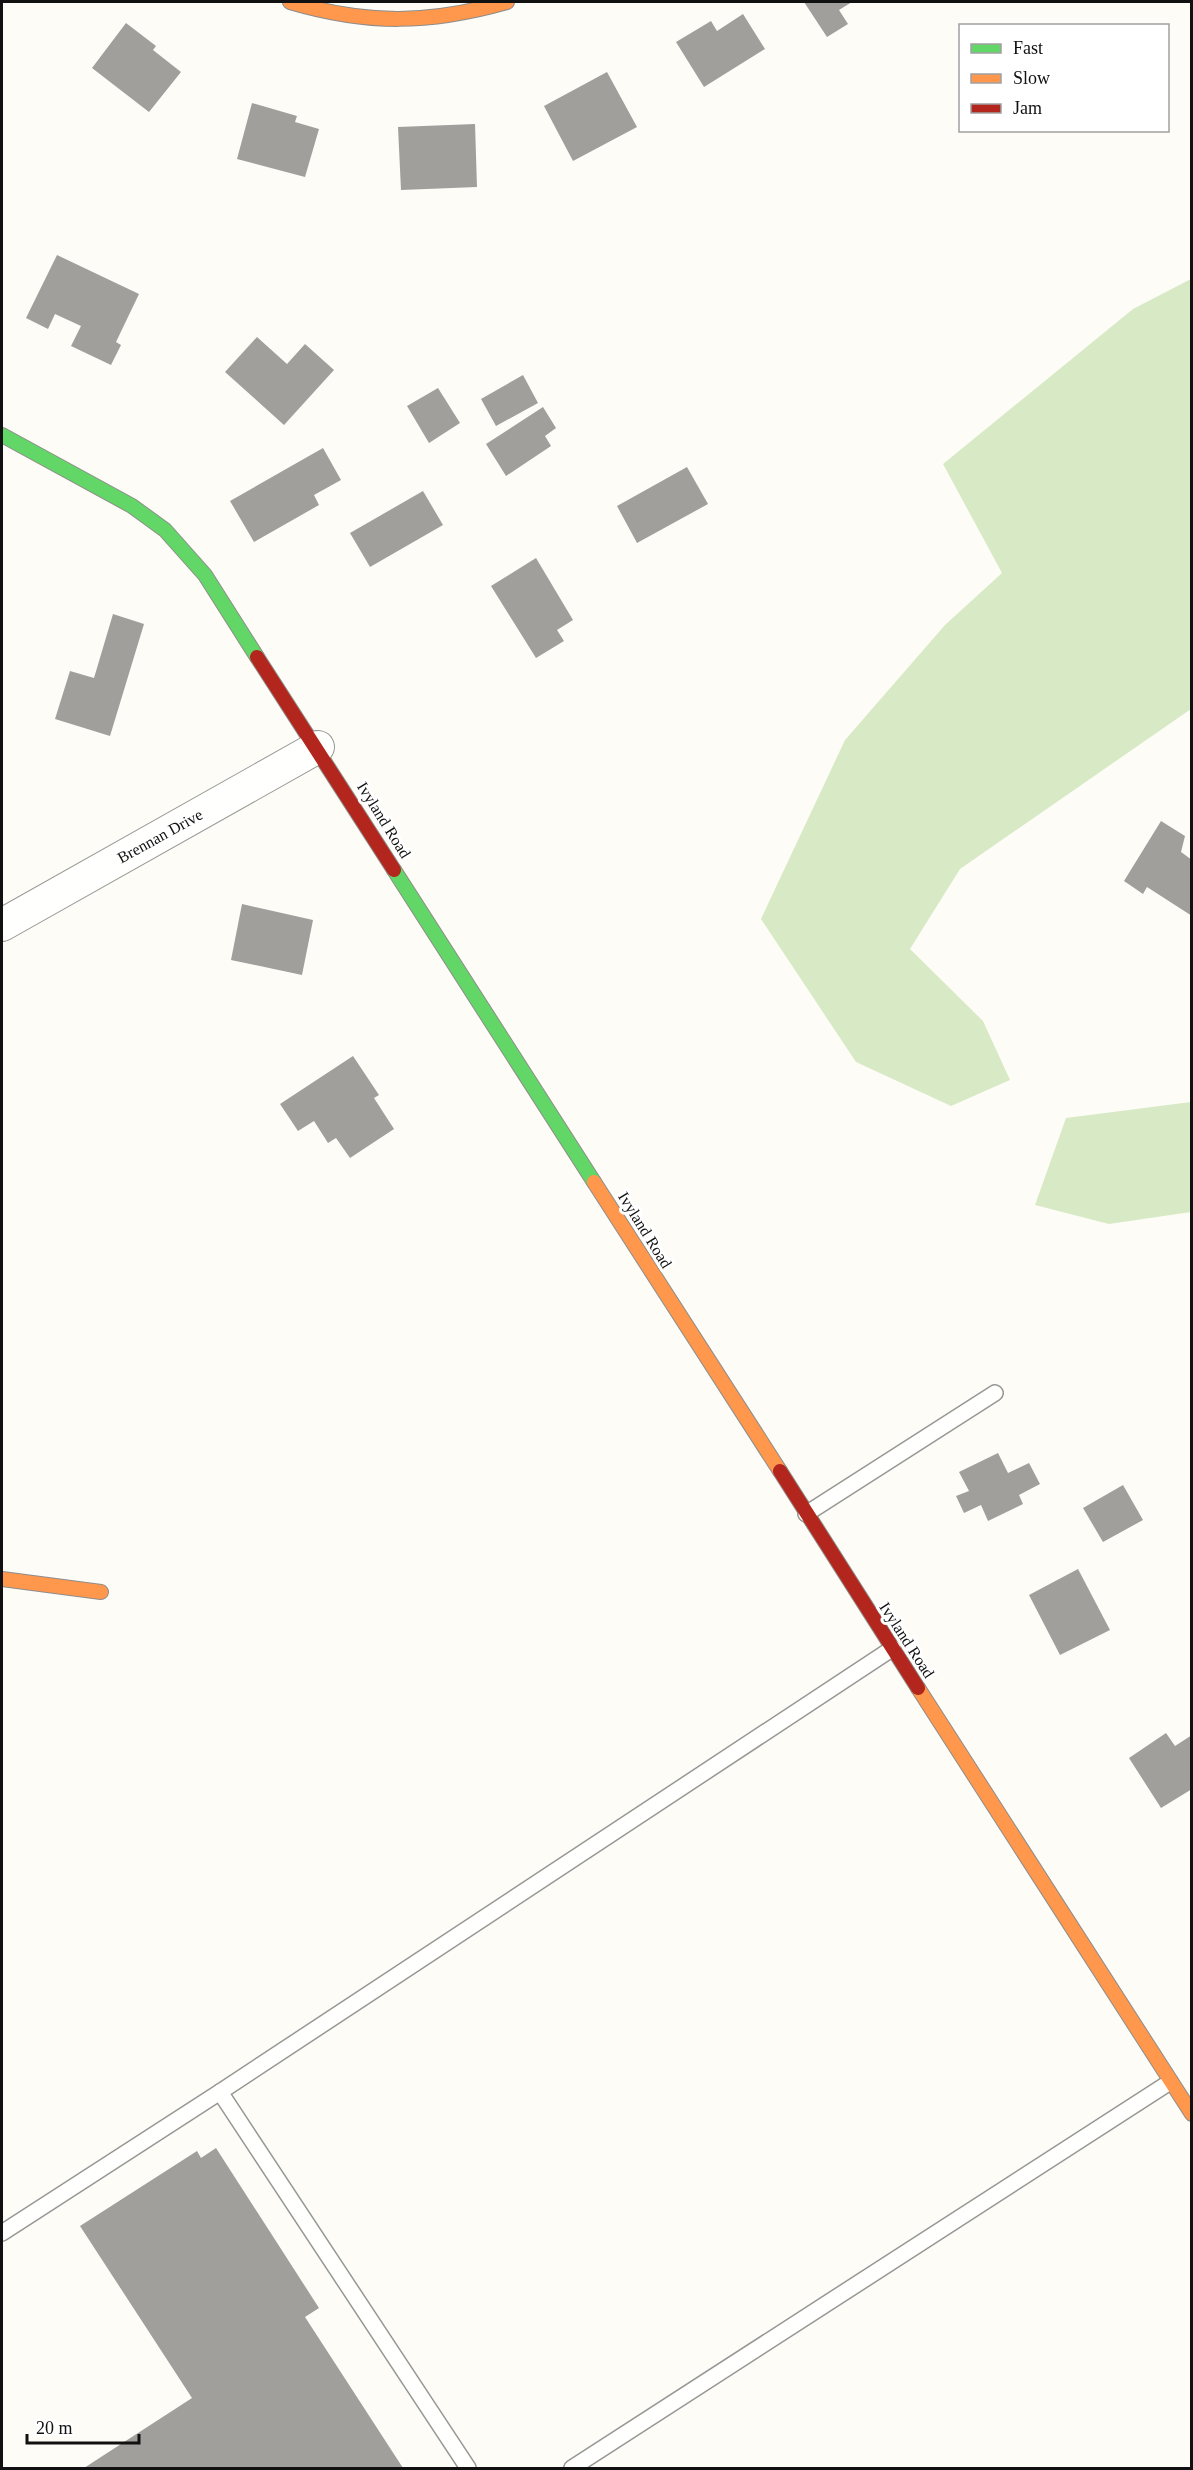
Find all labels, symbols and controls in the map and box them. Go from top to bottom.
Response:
legend [959,24,1169,132]
text: Fast [1013,38,1043,58]
text: Slow [1013,68,1050,88]
text: Jam [1013,98,1042,118]
street label: Ivyland Road [353,779,414,862]
street label: Brennan Drive [114,806,206,866]
street label: Ivyland Road [614,1189,675,1272]
street label: Ivyland Road [875,1599,938,1682]
scale bar [27,2407,140,2445]
text: 20 m [36,2418,73,2438]

